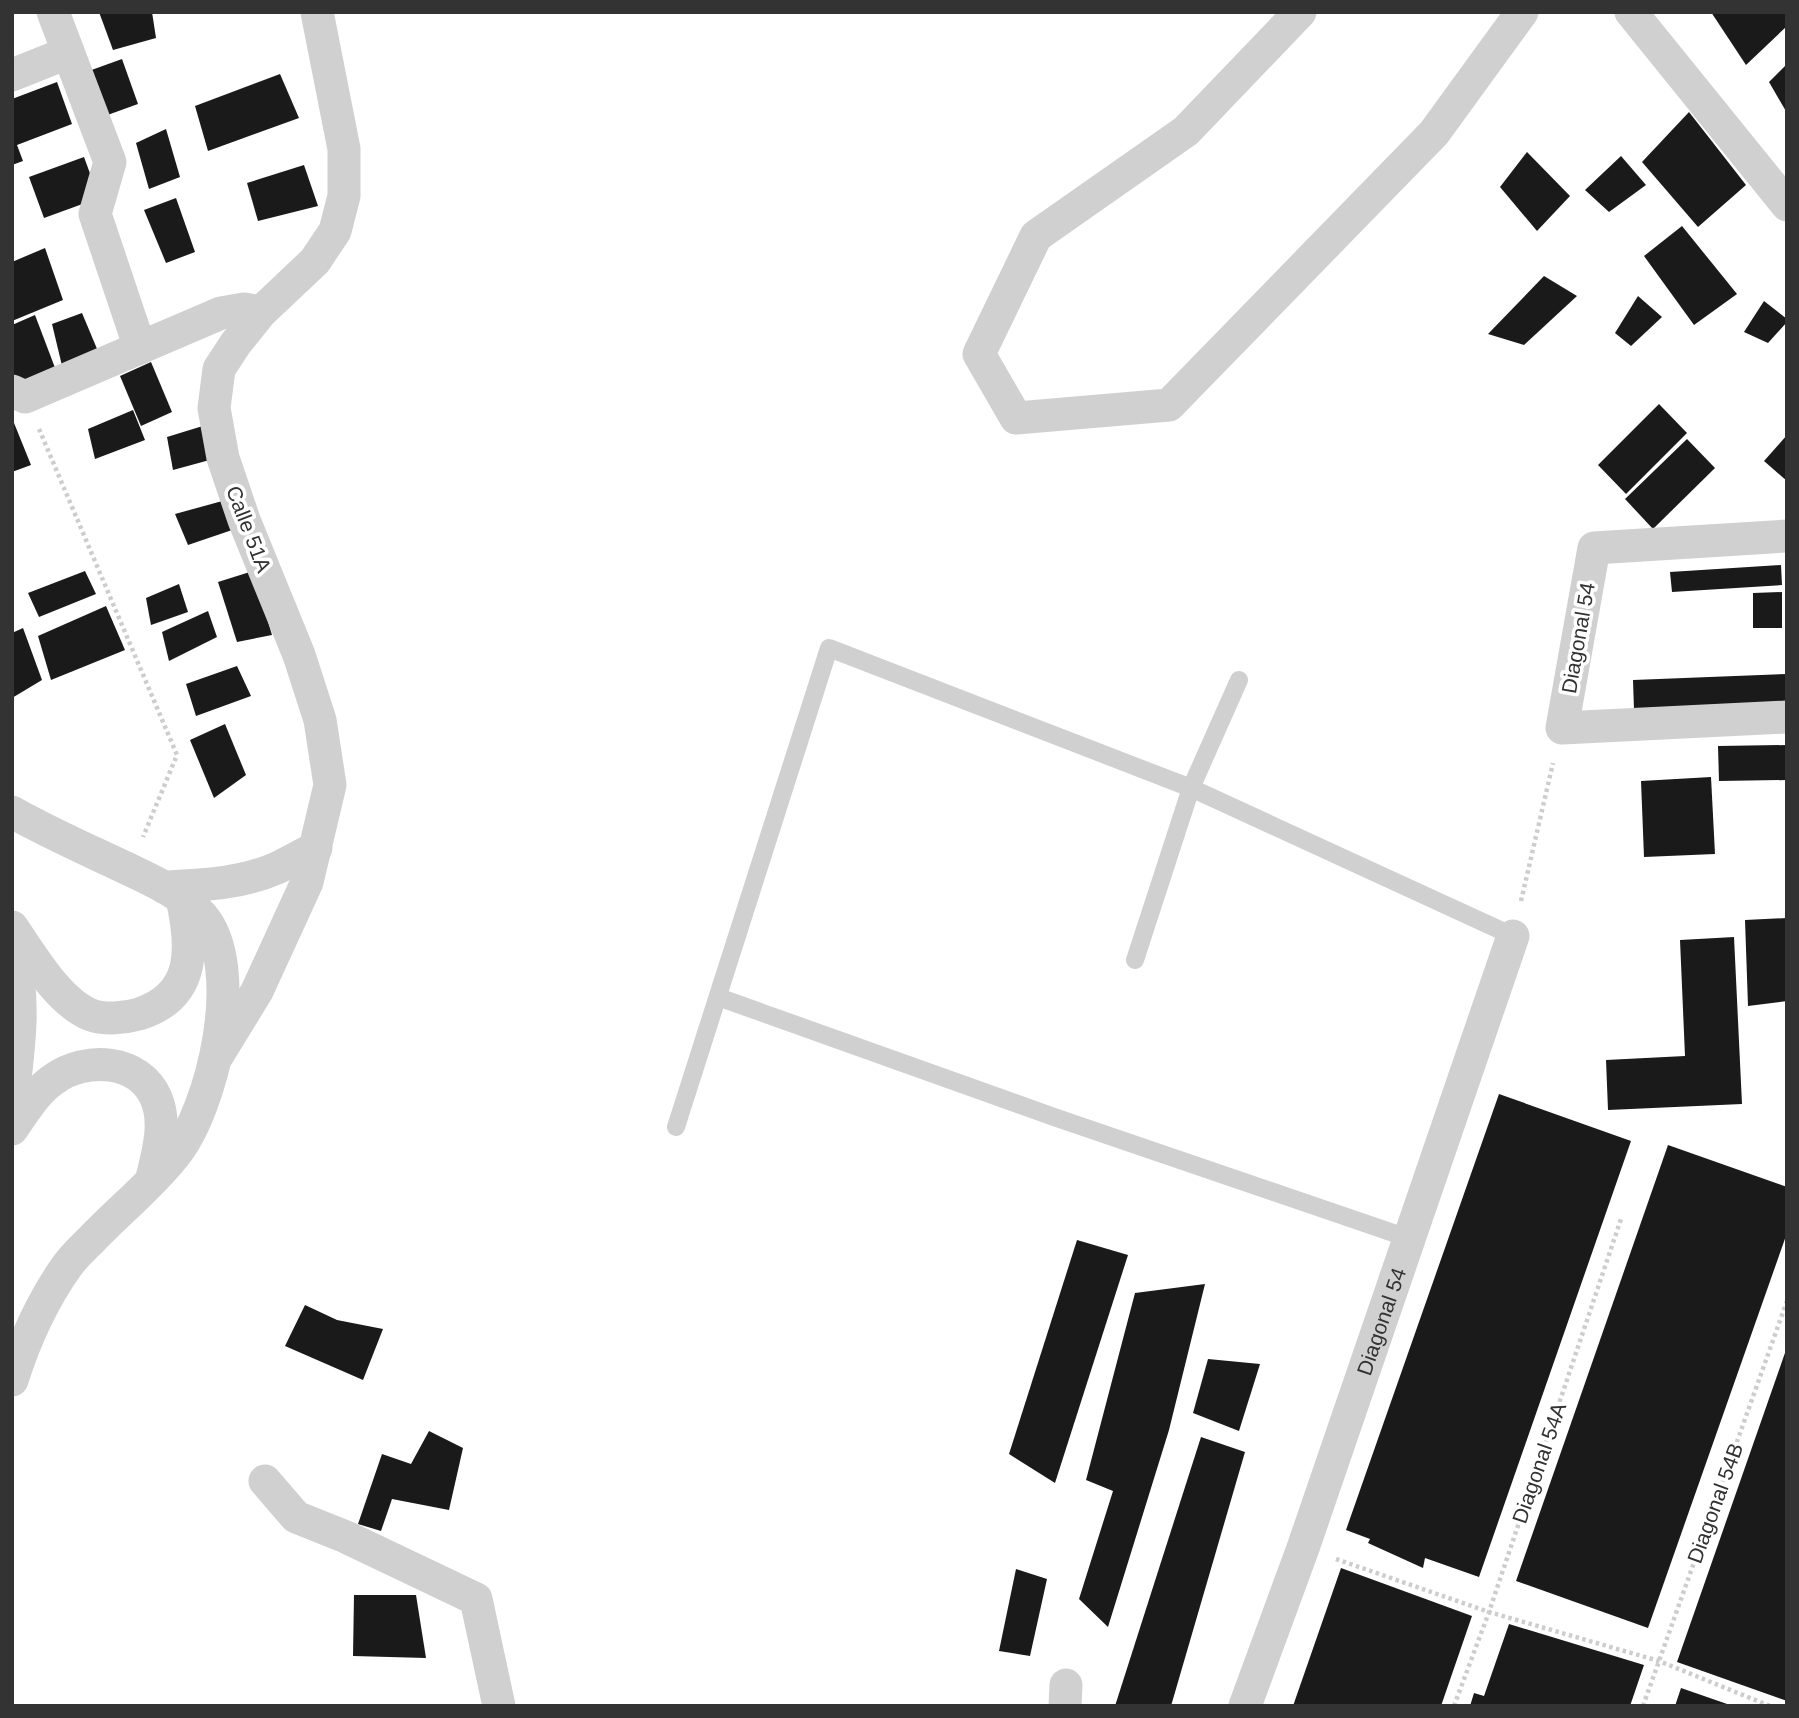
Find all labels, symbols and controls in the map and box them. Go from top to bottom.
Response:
street label: Calle 51A [222,482,276,576]
street label: Diagonal 54 [1557,580,1599,695]
street label: Diagonal 54 [1352,1264,1410,1378]
street label: Diagonal 54A [1508,1400,1570,1526]
street label: Diagonal 54B [1683,1440,1747,1566]

